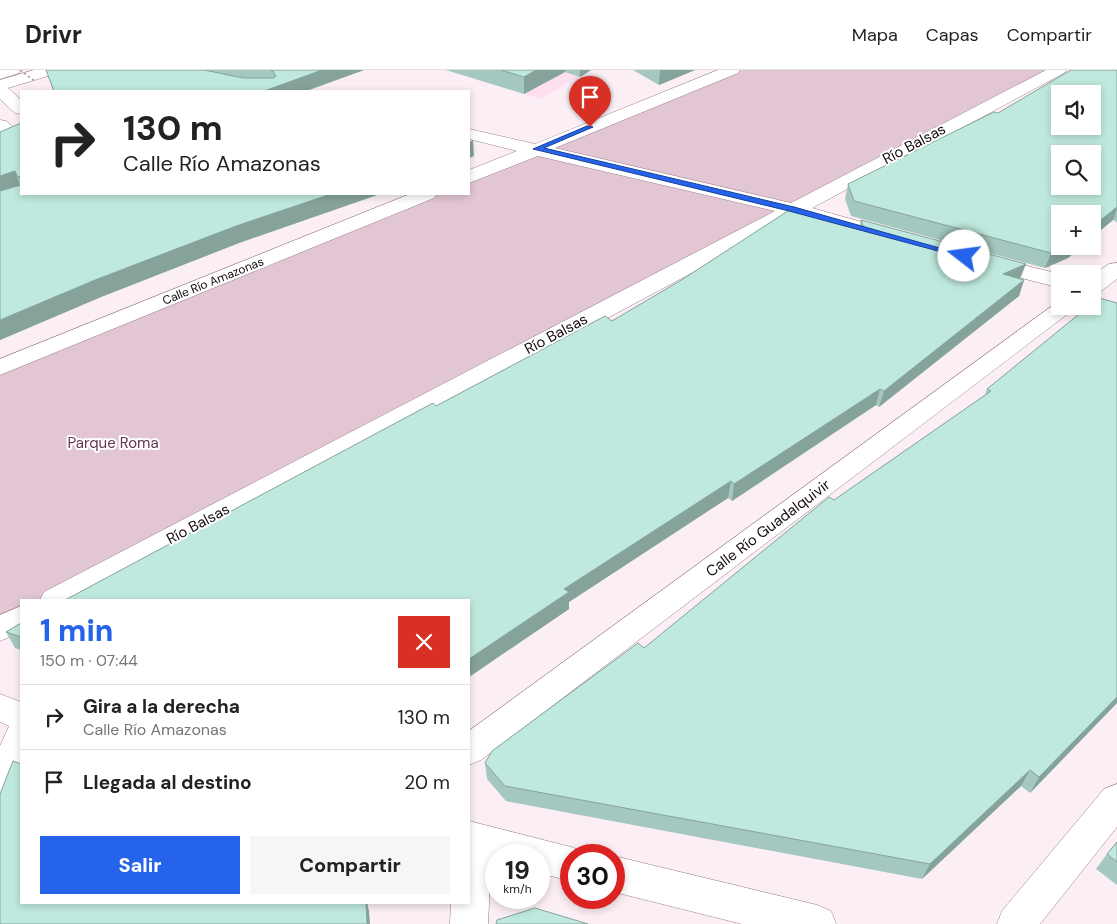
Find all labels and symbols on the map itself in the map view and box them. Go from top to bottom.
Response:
pin [569,76,611,127]
street label: Río Balsas [879,119,949,169]
position arrow [937,229,989,281]
street label: Calle Río Amazonas [160,253,266,309]
street label: Río Balsas [521,309,591,359]
park label: Parque Roma [67,433,159,453]
street label: Calle Río Guadalquivir [702,474,835,581]
street label: Río Balsas [163,499,233,549]
speed limit sign: 30 [560,844,625,909]

